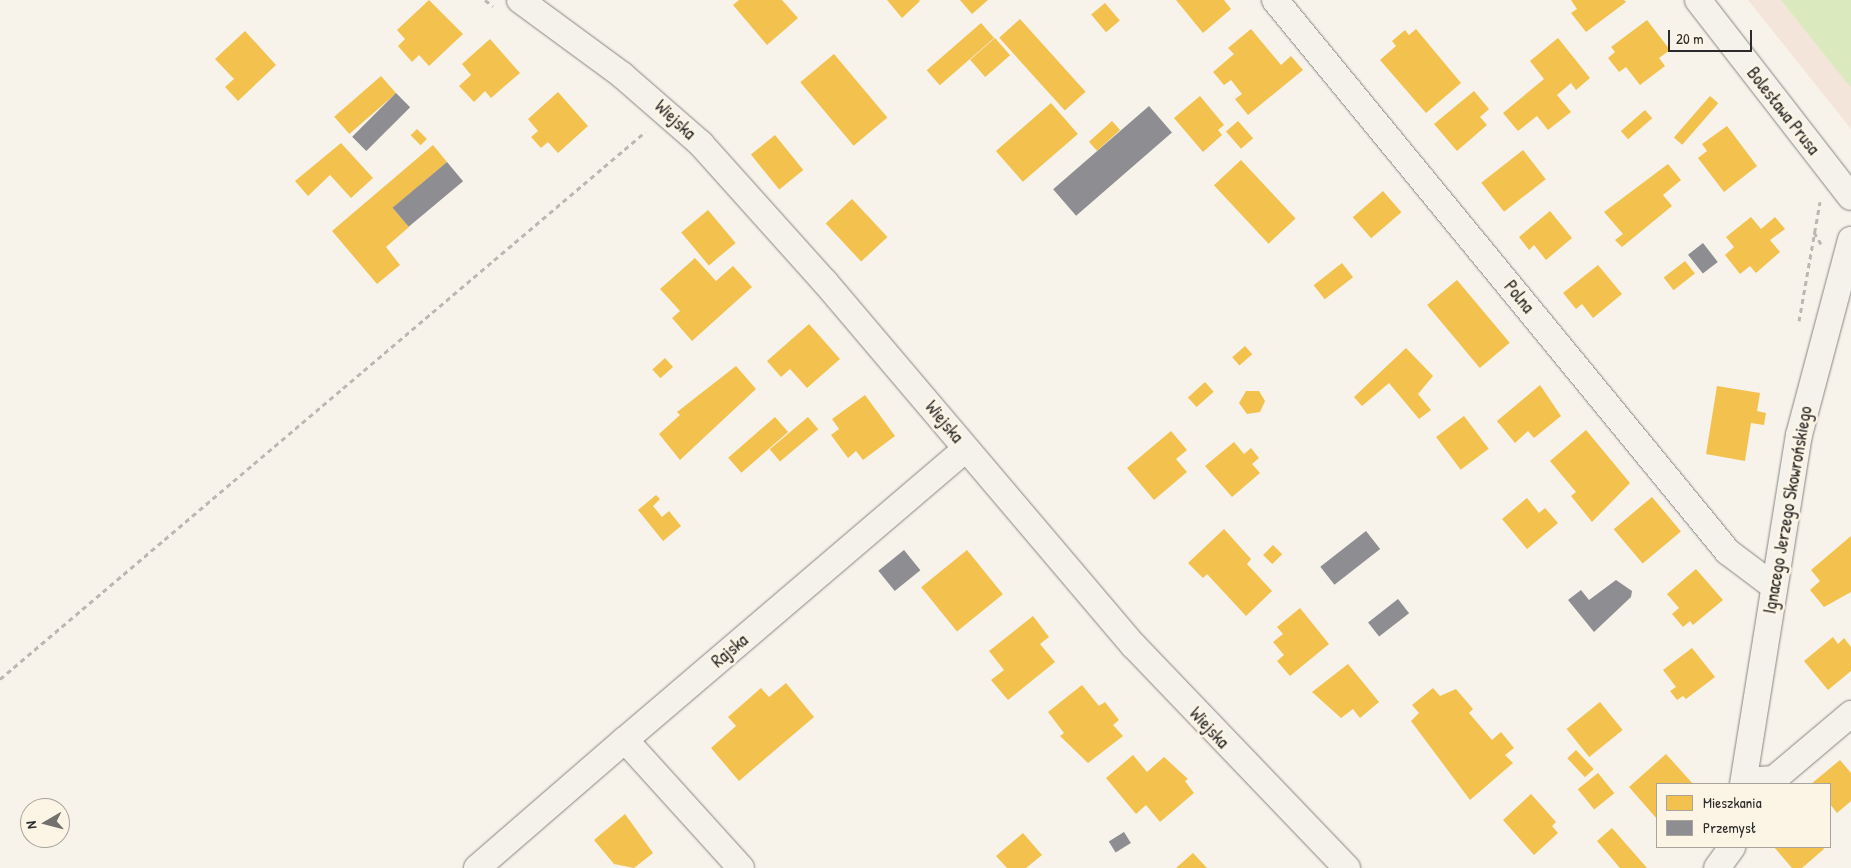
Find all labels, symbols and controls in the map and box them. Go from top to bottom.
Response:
scale bar [1671,20,1755,52]
text: 20 m [1676,28,1703,49]
street label: Bolesława Prusa [1742,63,1824,159]
street label: Wiejska [650,96,700,144]
street label: Polna [1499,276,1539,318]
street label: Wiejska [920,397,968,447]
street label: Ignacego Jerzego Skowrońskiego [1759,404,1817,616]
street label: Rajska [707,630,753,672]
street label: Wiejska [1185,703,1233,753]
legend [1656,783,1831,848]
text: Mieszkania [1703,792,1762,813]
north arrow [20,798,70,848]
text: Przemysł [1703,817,1756,838]
text: N [21,820,41,830]

